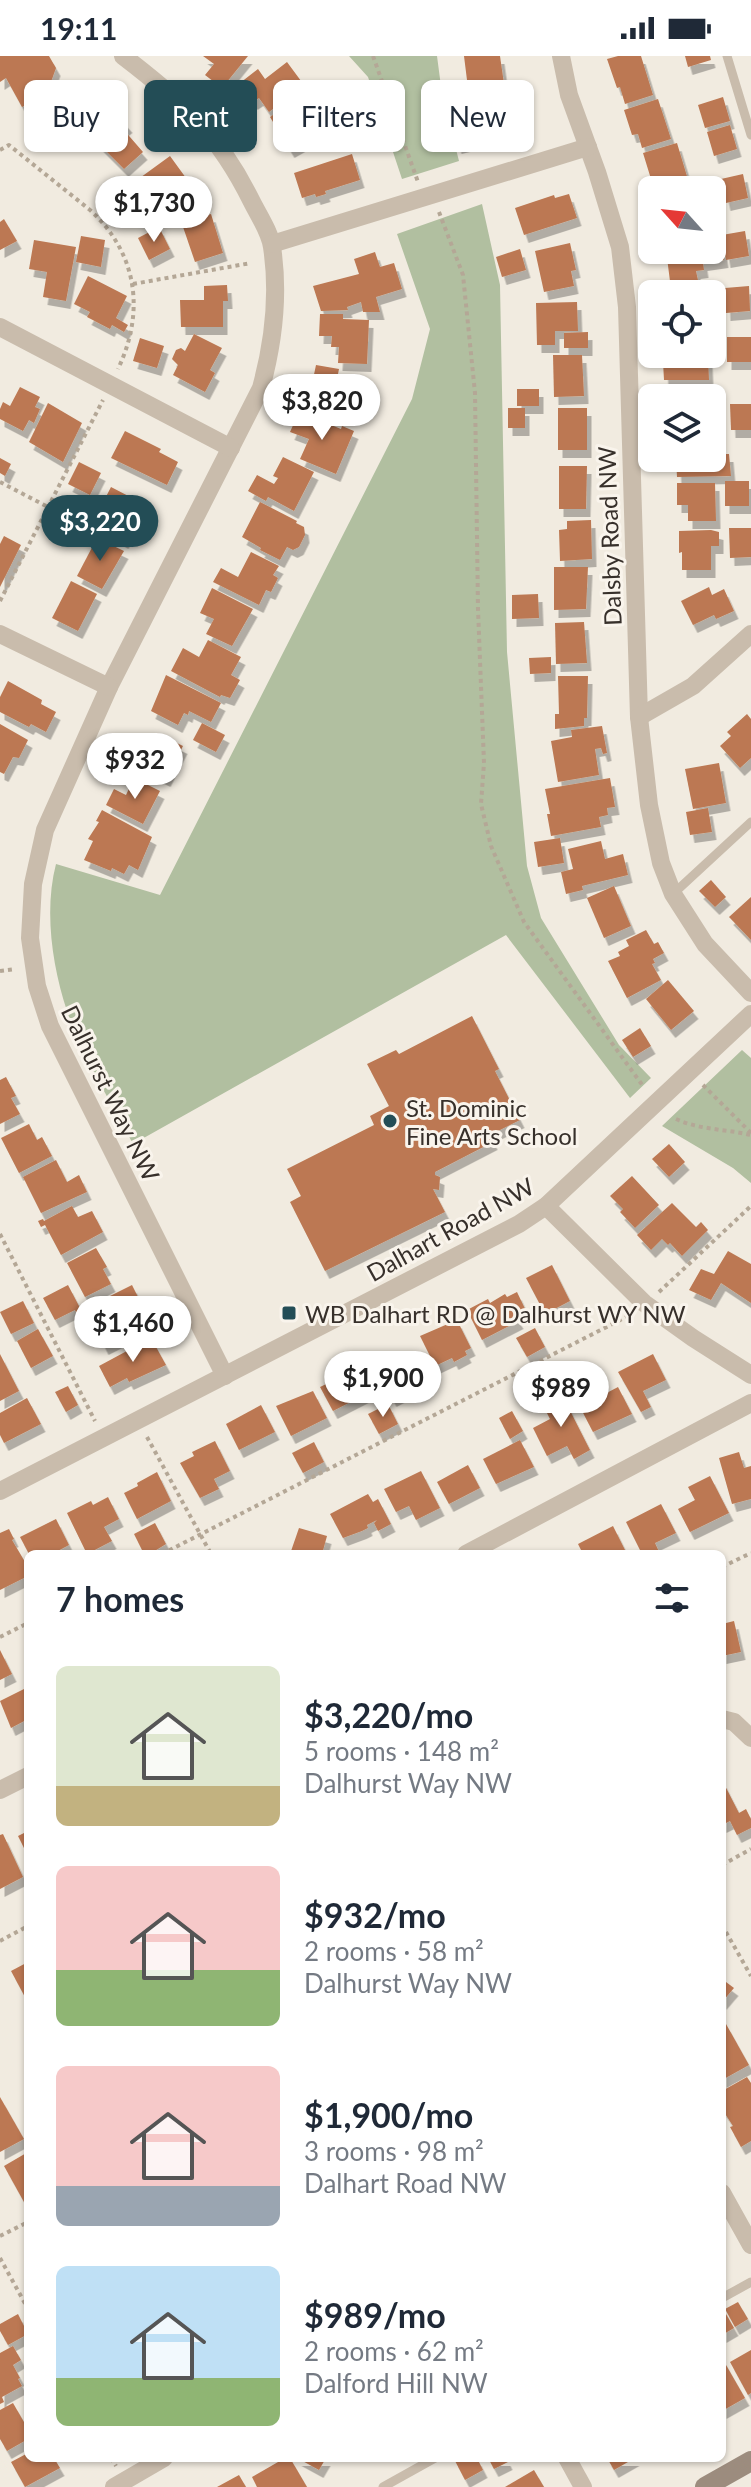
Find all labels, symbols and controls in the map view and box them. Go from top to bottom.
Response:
text: 19:11 [40,10,117,46]
chip: Buy [24,80,128,152]
chip: Rent [144,80,257,152]
chip: Filters [273,80,405,152]
chip: New [421,80,534,152]
pin: $1,730 [89,176,219,244]
north arrow [638,176,726,264]
map controls [638,176,726,472]
text: $1,730 [113,186,195,218]
button: locate [638,280,726,368]
pin: $3,820 [257,374,387,442]
text: $3,820 [281,384,363,416]
button: layers [638,384,726,472]
street label: Dalsby Road NW [591,446,627,626]
pin: $3,220 [35,495,165,563]
text: $3,220 [59,505,141,537]
pin: $932 [88,733,182,801]
text: $932 [105,743,165,775]
street label: Dalhurst Way NW [56,1000,166,1186]
place label: St. Dominic Fine Arts School [406,1093,577,1150]
marker: St. Dominic Fine Arts School [381,1112,399,1130]
street label: Dalhart Road NW [361,1171,539,1287]
pin: $1,460 [68,1296,198,1364]
place label: WB Dalhart RD @ Dalhurst WY NW [305,1299,686,1328]
marker: WB Dalhart RD @ Dalhurst WY NW [280,1304,298,1322]
text: $1,460 [92,1306,174,1338]
pin: $1,900 [318,1351,448,1419]
text: $1,900 [342,1361,424,1393]
pin: $989 [514,1361,608,1429]
text: $989 [531,1371,591,1403]
icon: filters [650,1576,694,1620]
text: 7 homes [56,1578,184,1619]
text: $3,220/mo [304,1694,473,1735]
icon: home [120,1698,216,1794]
text: 5 rooms · 148 m² [304,1735,499,1767]
text: Dalhurst Way NW [304,1767,512,1799]
text: $932/mo [304,1894,446,1935]
icon: home [120,1898,216,1994]
text: 2 rooms · 58 m² [304,1935,484,1967]
text: Dalhurst Way NW [304,1967,512,1999]
text: $1,900/mo [304,2094,473,2135]
icon: home [120,2098,216,2194]
text: 3 rooms · 98 m² [304,2135,484,2167]
text: Dalhart Road NW [304,2167,506,2199]
text: $989/mo [304,2294,446,2335]
icon: home [120,2298,216,2394]
text: 2 rooms · 62 m² [304,2335,484,2367]
text: Dalford Hill NW [304,2367,488,2399]

